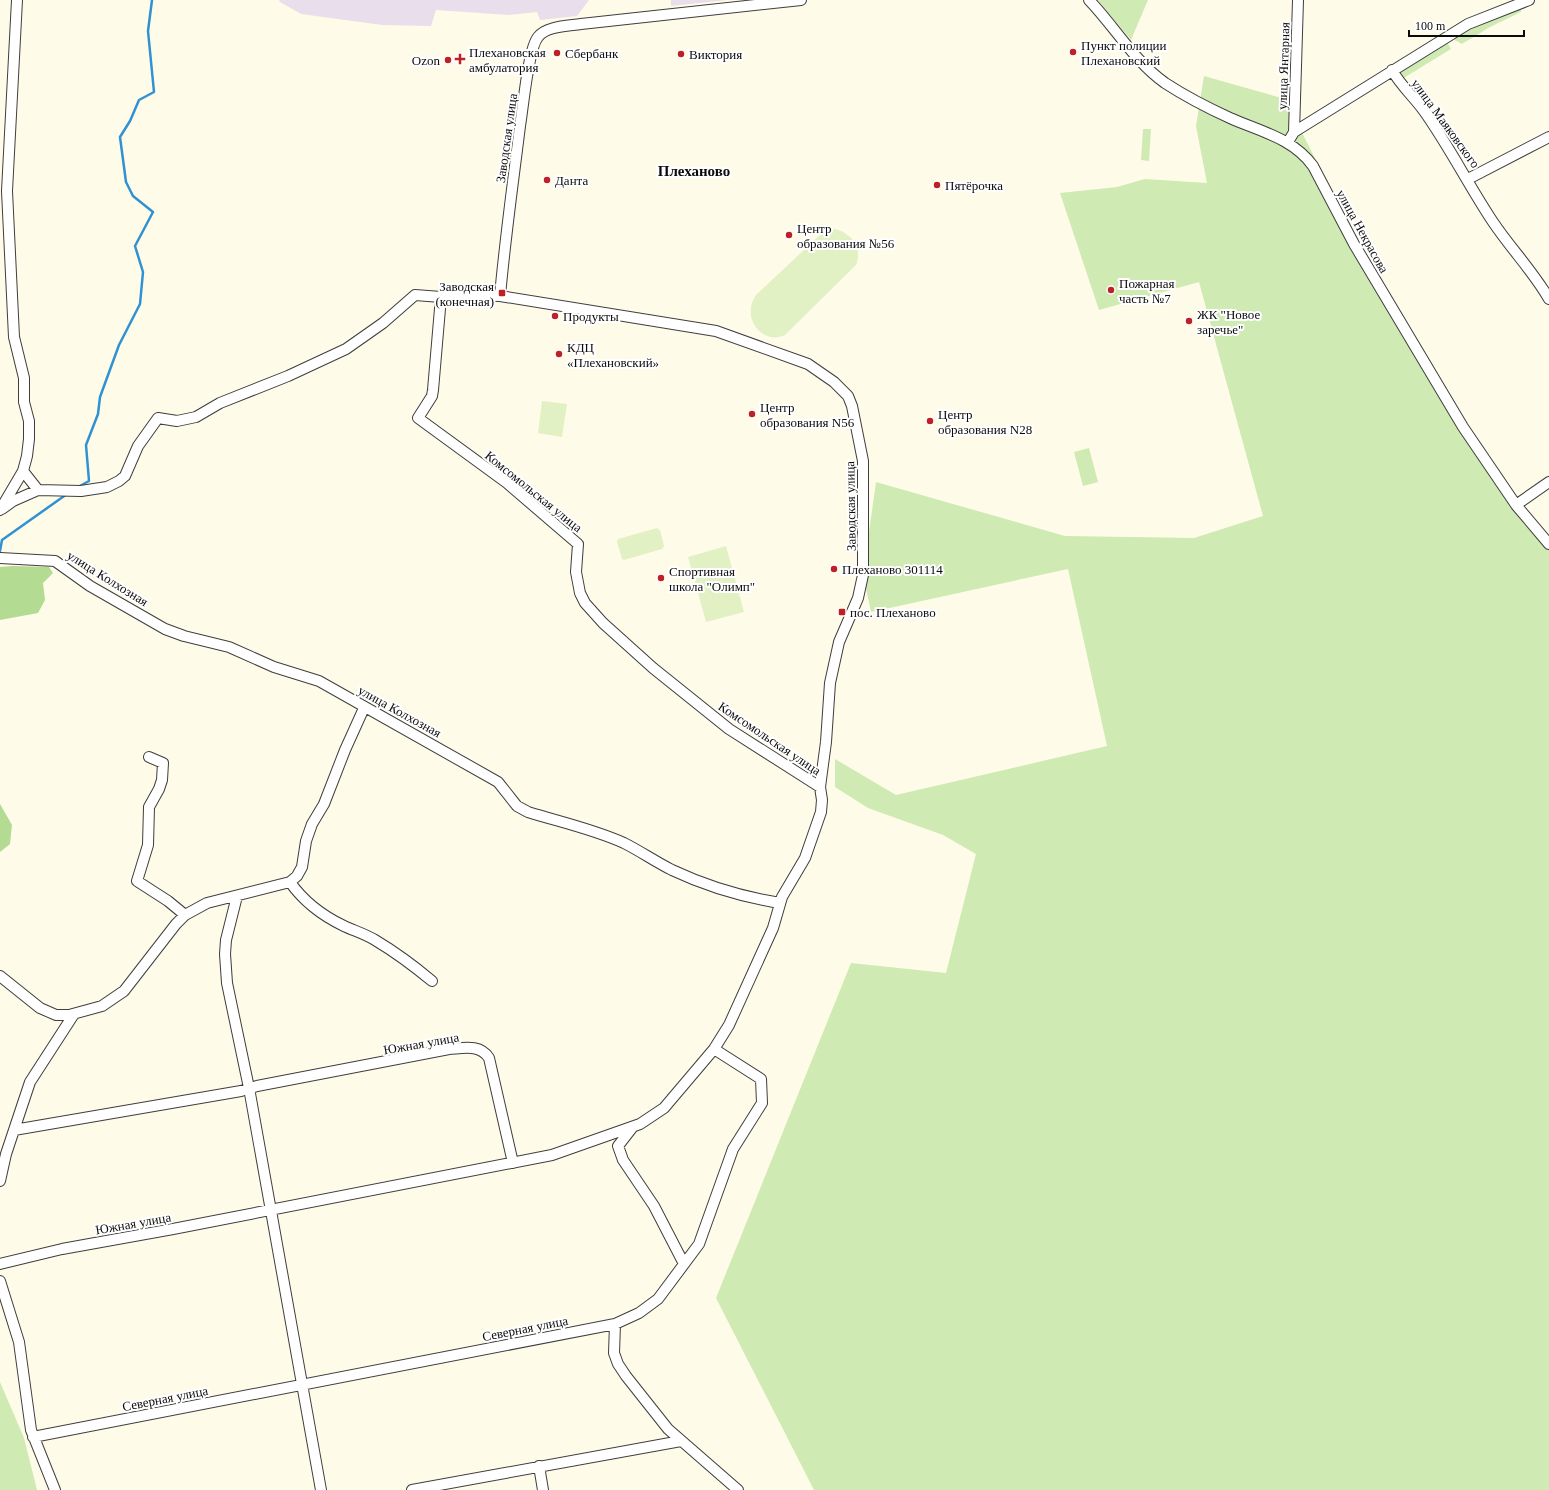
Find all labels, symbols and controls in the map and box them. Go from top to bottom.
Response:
scale bar [1409,12,1524,38]
text: 100 m [1415,19,1446,33]
street label: улица Янтарная [1274,22,1293,110]
place label: Пункт полиции Плехановский [1081,38,1167,68]
place label: Плехановская амбулатория [469,45,546,75]
place label: Сбербанк [565,46,619,61]
place label: Виктория [689,47,742,62]
marker: Пункт полиции Плехановский [1068,47,1078,57]
marker: Сбербанк [552,48,562,58]
marker: Виктория [676,49,686,59]
place label: Ozon [412,53,440,68]
marker: Плехановская амбулатория [454,53,466,65]
marker: Ozon [443,55,453,65]
street label: улица Маяковского [1408,76,1483,171]
street label: Заводская улица [493,92,520,184]
district label: Плеханово [658,163,730,179]
place label: Данта [555,173,588,188]
marker: Данта [542,175,552,185]
place label: Пятёрочка [945,178,1003,193]
marker: Пятёрочка [932,180,942,190]
street label: улица Некрасова [1333,187,1392,276]
place label: Центр образования №56 [797,221,895,251]
marker: Центр образования №56 [784,230,794,240]
place label: Пожарная часть №7 [1119,276,1175,306]
place label: Заводская (конечная) [436,279,494,309]
marker: Пожарная часть №7 [1106,285,1116,295]
marker: Заводская (конечная) [497,288,507,298]
place label: ЖК "Новое заречье" [1197,307,1260,337]
place label: Продукты [563,309,619,324]
marker: Продукты [550,311,560,321]
marker: ЖК "Новое заречье" [1184,316,1194,326]
place label: КДЦ «Плехановский» [567,340,659,370]
marker: КДЦ «Плехановский» [554,349,564,359]
place label: Центр образования N56 [760,400,855,430]
place label: Центр образования N28 [938,407,1032,437]
marker: Центр образования N56 [747,409,757,419]
marker: Центр образования N28 [925,416,935,426]
street label: Комсомольская улица [482,448,585,535]
street label: Заводская улица [842,461,859,551]
street label: улица Колхозная [65,548,151,609]
place label: Плеханово 301114 [842,562,943,577]
place label: Спортивная школа "Олимп" [669,564,755,594]
marker: Плеханово 301114 [829,564,839,574]
marker: Спортивная школа "Олимп" [656,573,666,583]
place label: пос. Плеханово [850,605,936,620]
marker: пос. Плеханово [837,607,847,617]
street label: улица Колхозная [356,682,444,740]
street label: Комсомольская улица [716,699,824,778]
street label: Южная улица [382,1029,460,1058]
street label: Южная улица [94,1209,172,1238]
street label: Северная улица [481,1313,569,1344]
street label: Северная улица [121,1383,209,1414]

